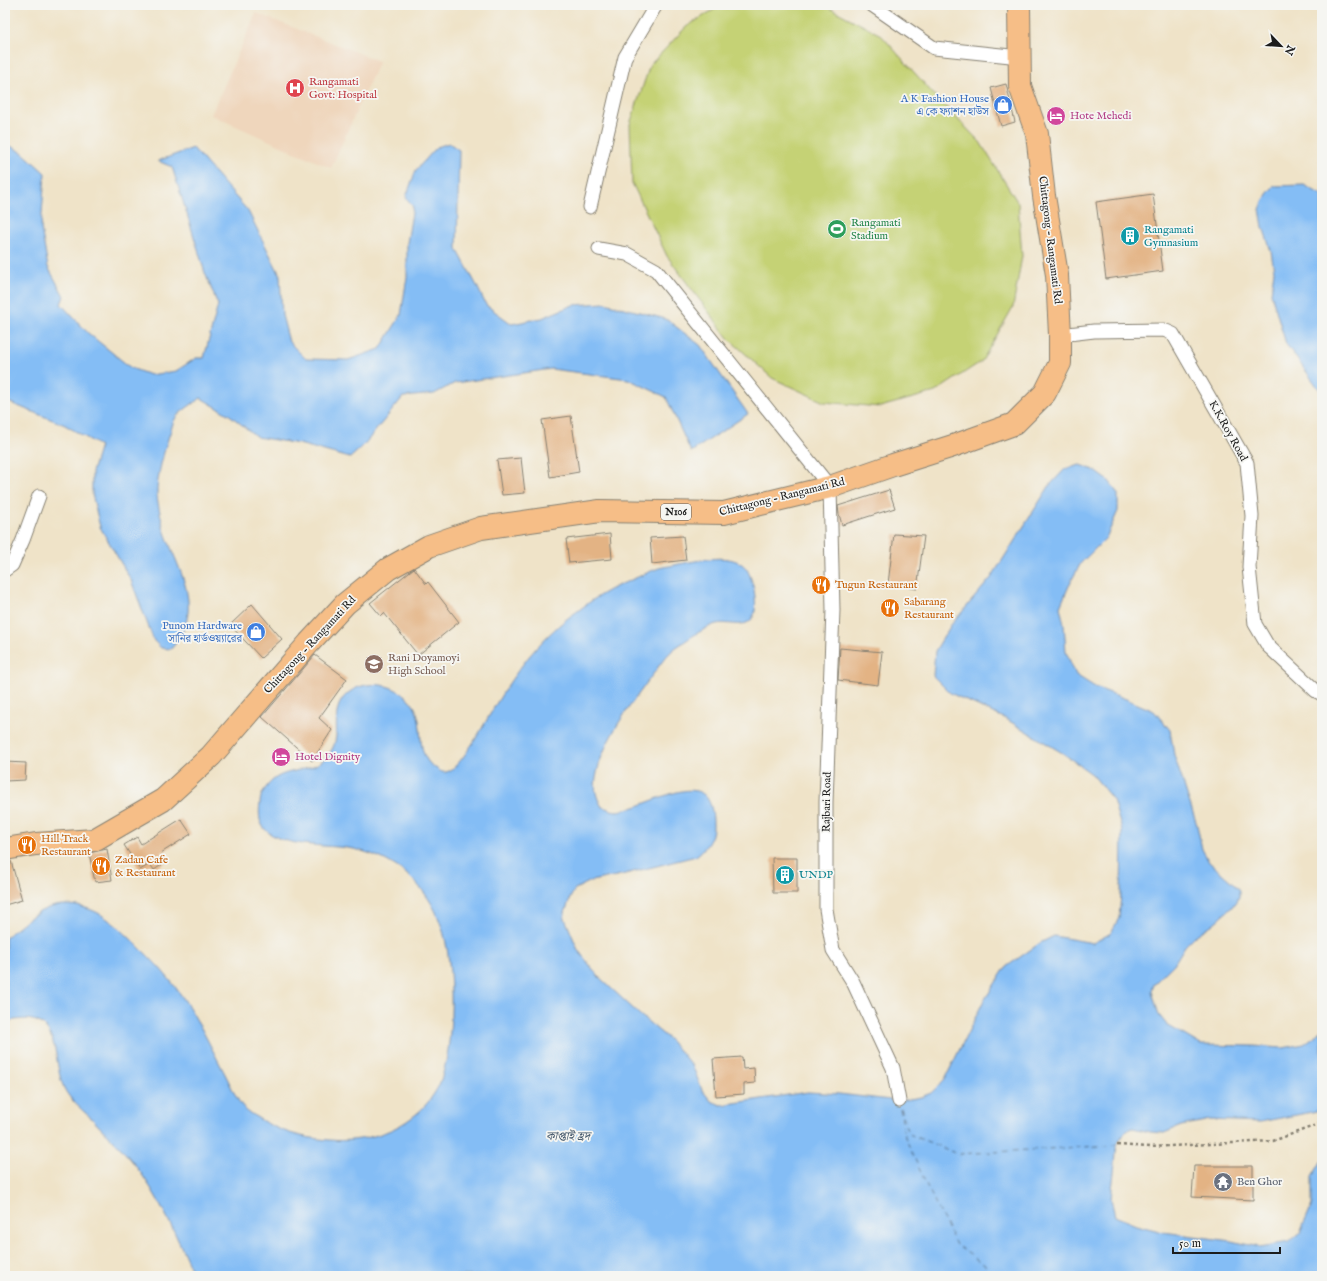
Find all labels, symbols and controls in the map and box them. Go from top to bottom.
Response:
north arrow [1261,26,1301,66]
text: N [1281,42,1298,58]
place label: Rangamati Govt: Hospital [309,75,377,102]
hospital icon: Rangamati Govt: Hospital [284,77,306,99]
place label: A K Fashion House এ কে ফ্যাশন হাউস [900,92,989,119]
shop icon: A K Fashion House এ কে ফ্যাশন হাউস [992,94,1014,116]
hotel icon: Hote Mehedi [1045,105,1067,127]
place label: Hote Mehedi [1070,109,1131,123]
street label: Chittagong - Rangamati Rd [1035,175,1065,305]
place label: Rangamati Stadium [851,216,901,243]
sports icon: Rangamati Stadium [826,218,848,240]
place label: Rangamati Gymnasium [1144,223,1199,250]
building icon: Rangamati Gymnasium [1119,225,1141,247]
street label: K.K.Roy Road [1205,398,1251,464]
street label: Chittagong - Rangamati Rd [718,475,846,519]
road number: N106 [661,504,691,520]
restaurant icon: Tugun Restaurant [810,574,832,596]
place label: Tugun Restaurant [835,578,918,592]
street label: Chittagong - Rangamati Rd [261,593,359,697]
place label: Sabarang Restaurant [904,595,954,622]
restaurant icon: Sabarang Restaurant [879,597,901,619]
place label: Punom Hardware সানির হার্ডওয়্যারের [162,619,242,646]
shop icon: Punom Hardware সানির হার্ডওয়্যারের [245,621,267,643]
place label: Rani Doyamoyi High School [388,651,460,678]
school or university icon: Rani Doyamoyi High School [363,653,385,675]
hotel icon: Hotel Dignity [270,746,292,768]
place label: Hotel Dignity [295,750,361,764]
street label: Rajbari Road [819,771,835,832]
place label: Hill Track Restaurant [41,832,91,859]
restaurant icon: Hill Track Restaurant [16,834,38,856]
place label: Zadan Cafe & Restaurant [115,853,176,880]
restaurant icon: Zadan Cafe & Restaurant [90,855,112,877]
building icon: UNDP [774,864,796,886]
place label: UNDP [799,868,834,882]
water label: কাপ্তাই হ্রদ [546,1129,593,1144]
temple icon: Ben Ghor [1212,1171,1234,1193]
place label: Ben Ghor [1237,1175,1282,1189]
scale bar [1173,1229,1280,1255]
text: 50 m [1179,1236,1201,1251]

